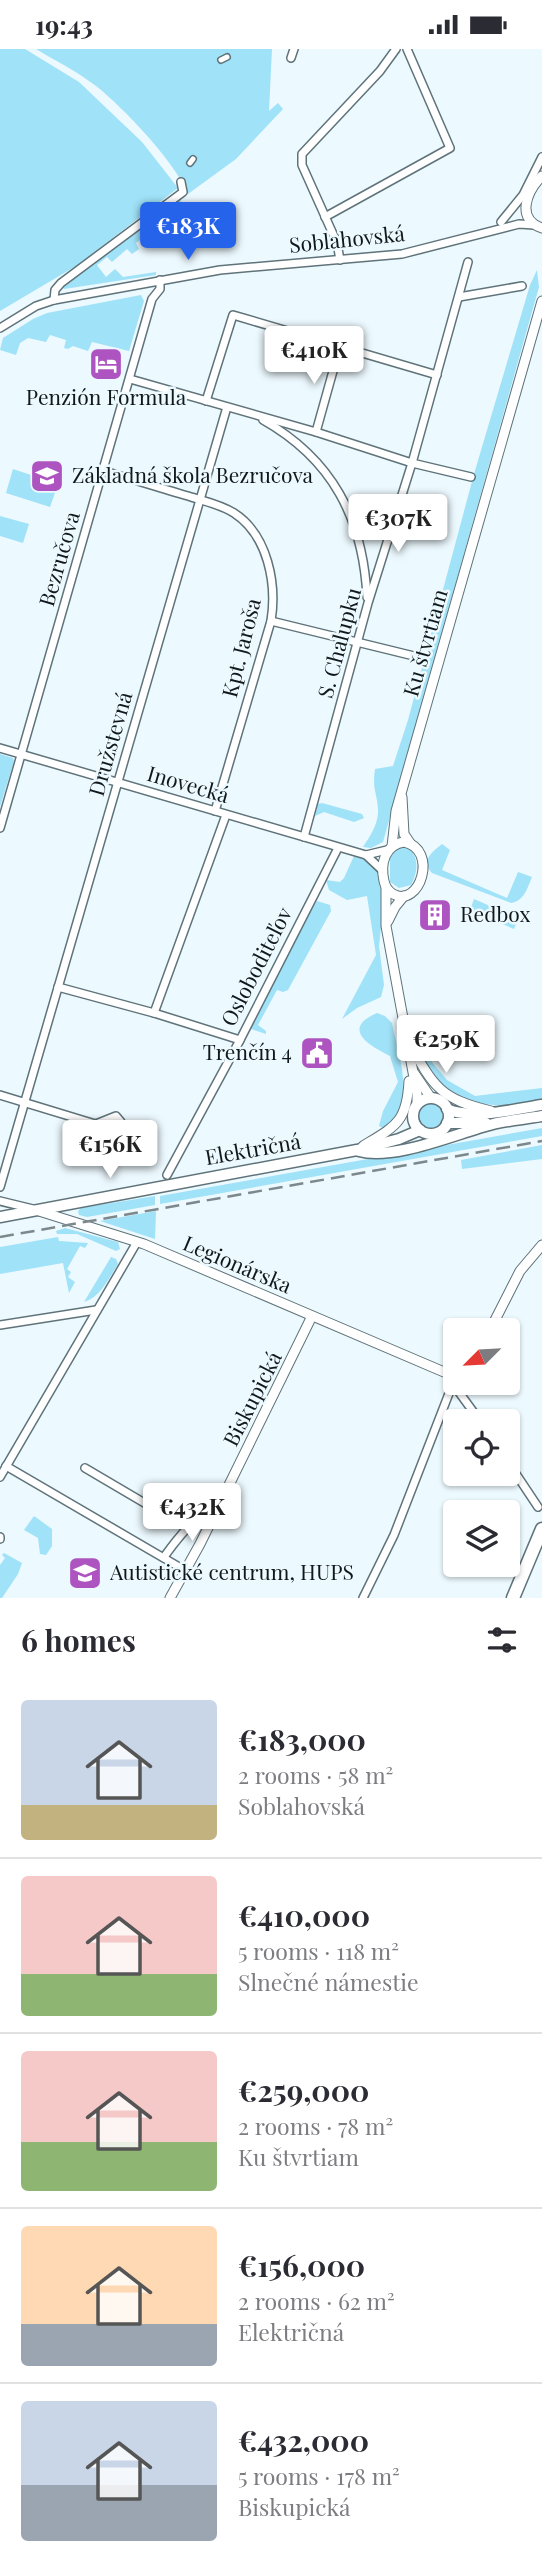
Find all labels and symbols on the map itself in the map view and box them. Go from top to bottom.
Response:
pin: €183K [139,203,237,262]
street label: Soblahovská [288,218,406,258]
pin: €410K [265,327,363,386]
hotel icon: Penzión Formula [87,345,125,383]
place label: Penzión Formula [26,382,187,410]
school or university icon: Základná škola Bezručova [28,457,66,495]
place label: Základná škola Bezručova [72,460,314,488]
pin: €307K [349,495,447,554]
street label: Bezručova [31,507,85,609]
street label: S. Chalupku [310,584,366,701]
street label: Ku štvrtiam [395,585,453,699]
street label: Kpt. Jaroša [214,595,266,700]
street label: Družstevná [81,687,137,799]
street label: Inovecká [144,758,233,808]
building icon: Redbox [416,896,454,934]
place label: Redbox [460,899,530,927]
street label: Osloboditeľov [213,901,297,1030]
pin: €259K [397,1016,495,1075]
public building icon: Trenčín 4 [298,1034,336,1072]
place label: Trenčín 4 [203,1037,292,1065]
pin: €156K [61,1121,159,1180]
street label: Električná [203,1126,303,1170]
street label: Legionárska [179,1228,297,1299]
north arrow [443,1318,520,1395]
street label: Biskupická [215,1346,287,1450]
pin: €432K [143,1483,241,1543]
school or university icon: Autistické centrum, HUPS [66,1554,104,1592]
place label: Autistické centrum, HUPS [109,1557,354,1585]

